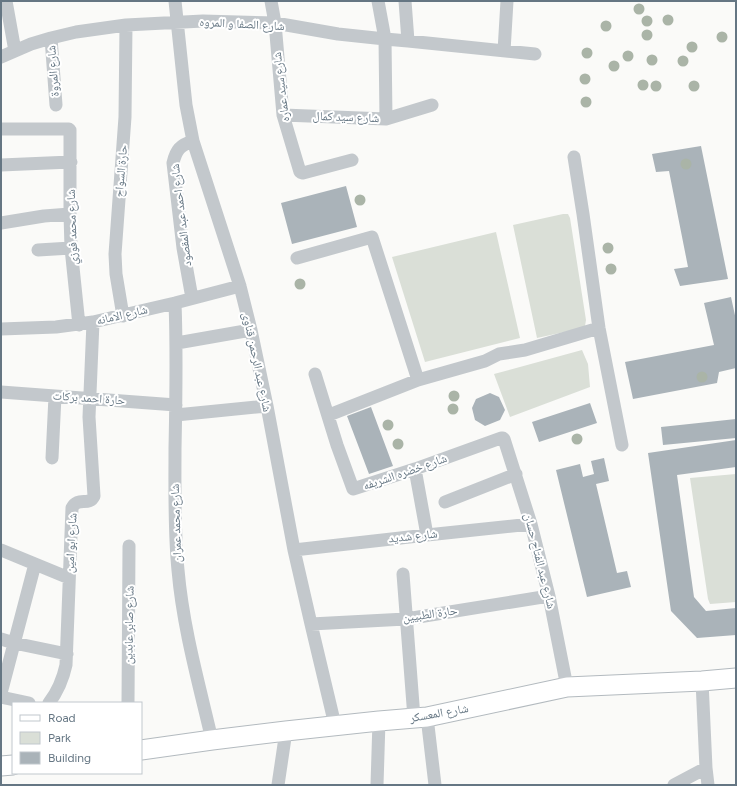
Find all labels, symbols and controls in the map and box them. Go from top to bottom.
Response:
street label: شارع الصفا و المروه [199,15,285,34]
street label: شارع المروة [44,45,63,97]
street label: شارع سيد عماره [270,51,293,123]
street label: شارع سيد كمال [312,109,380,126]
street label: حارة السواح [112,144,130,198]
street label: شارع احمد عبد المقصود [168,163,195,267]
street label: شارع محمد فوزي [64,189,83,265]
street label: شارع الامانه [95,302,149,329]
street label: شارع عبد الرحمن قناوى [239,311,274,413]
street label: حارة احمد بركات [52,388,126,408]
street label: شارع خضره الشريفه [361,451,449,494]
street label: شارع محمد عمران [168,483,185,563]
street label: شارع ابو امين [62,512,81,573]
street label: شارع عبد الفتاح حسان [520,512,559,610]
street label: شارع شديد [388,526,438,547]
street label: شارع صابر عابدين [121,585,138,664]
street label: حارة الطبيين [402,603,459,625]
street label: شارع المعسكر [408,701,470,726]
legend [12,702,142,774]
text: Road [48,711,76,725]
text: Park [48,731,71,745]
text: Building [48,751,91,765]

